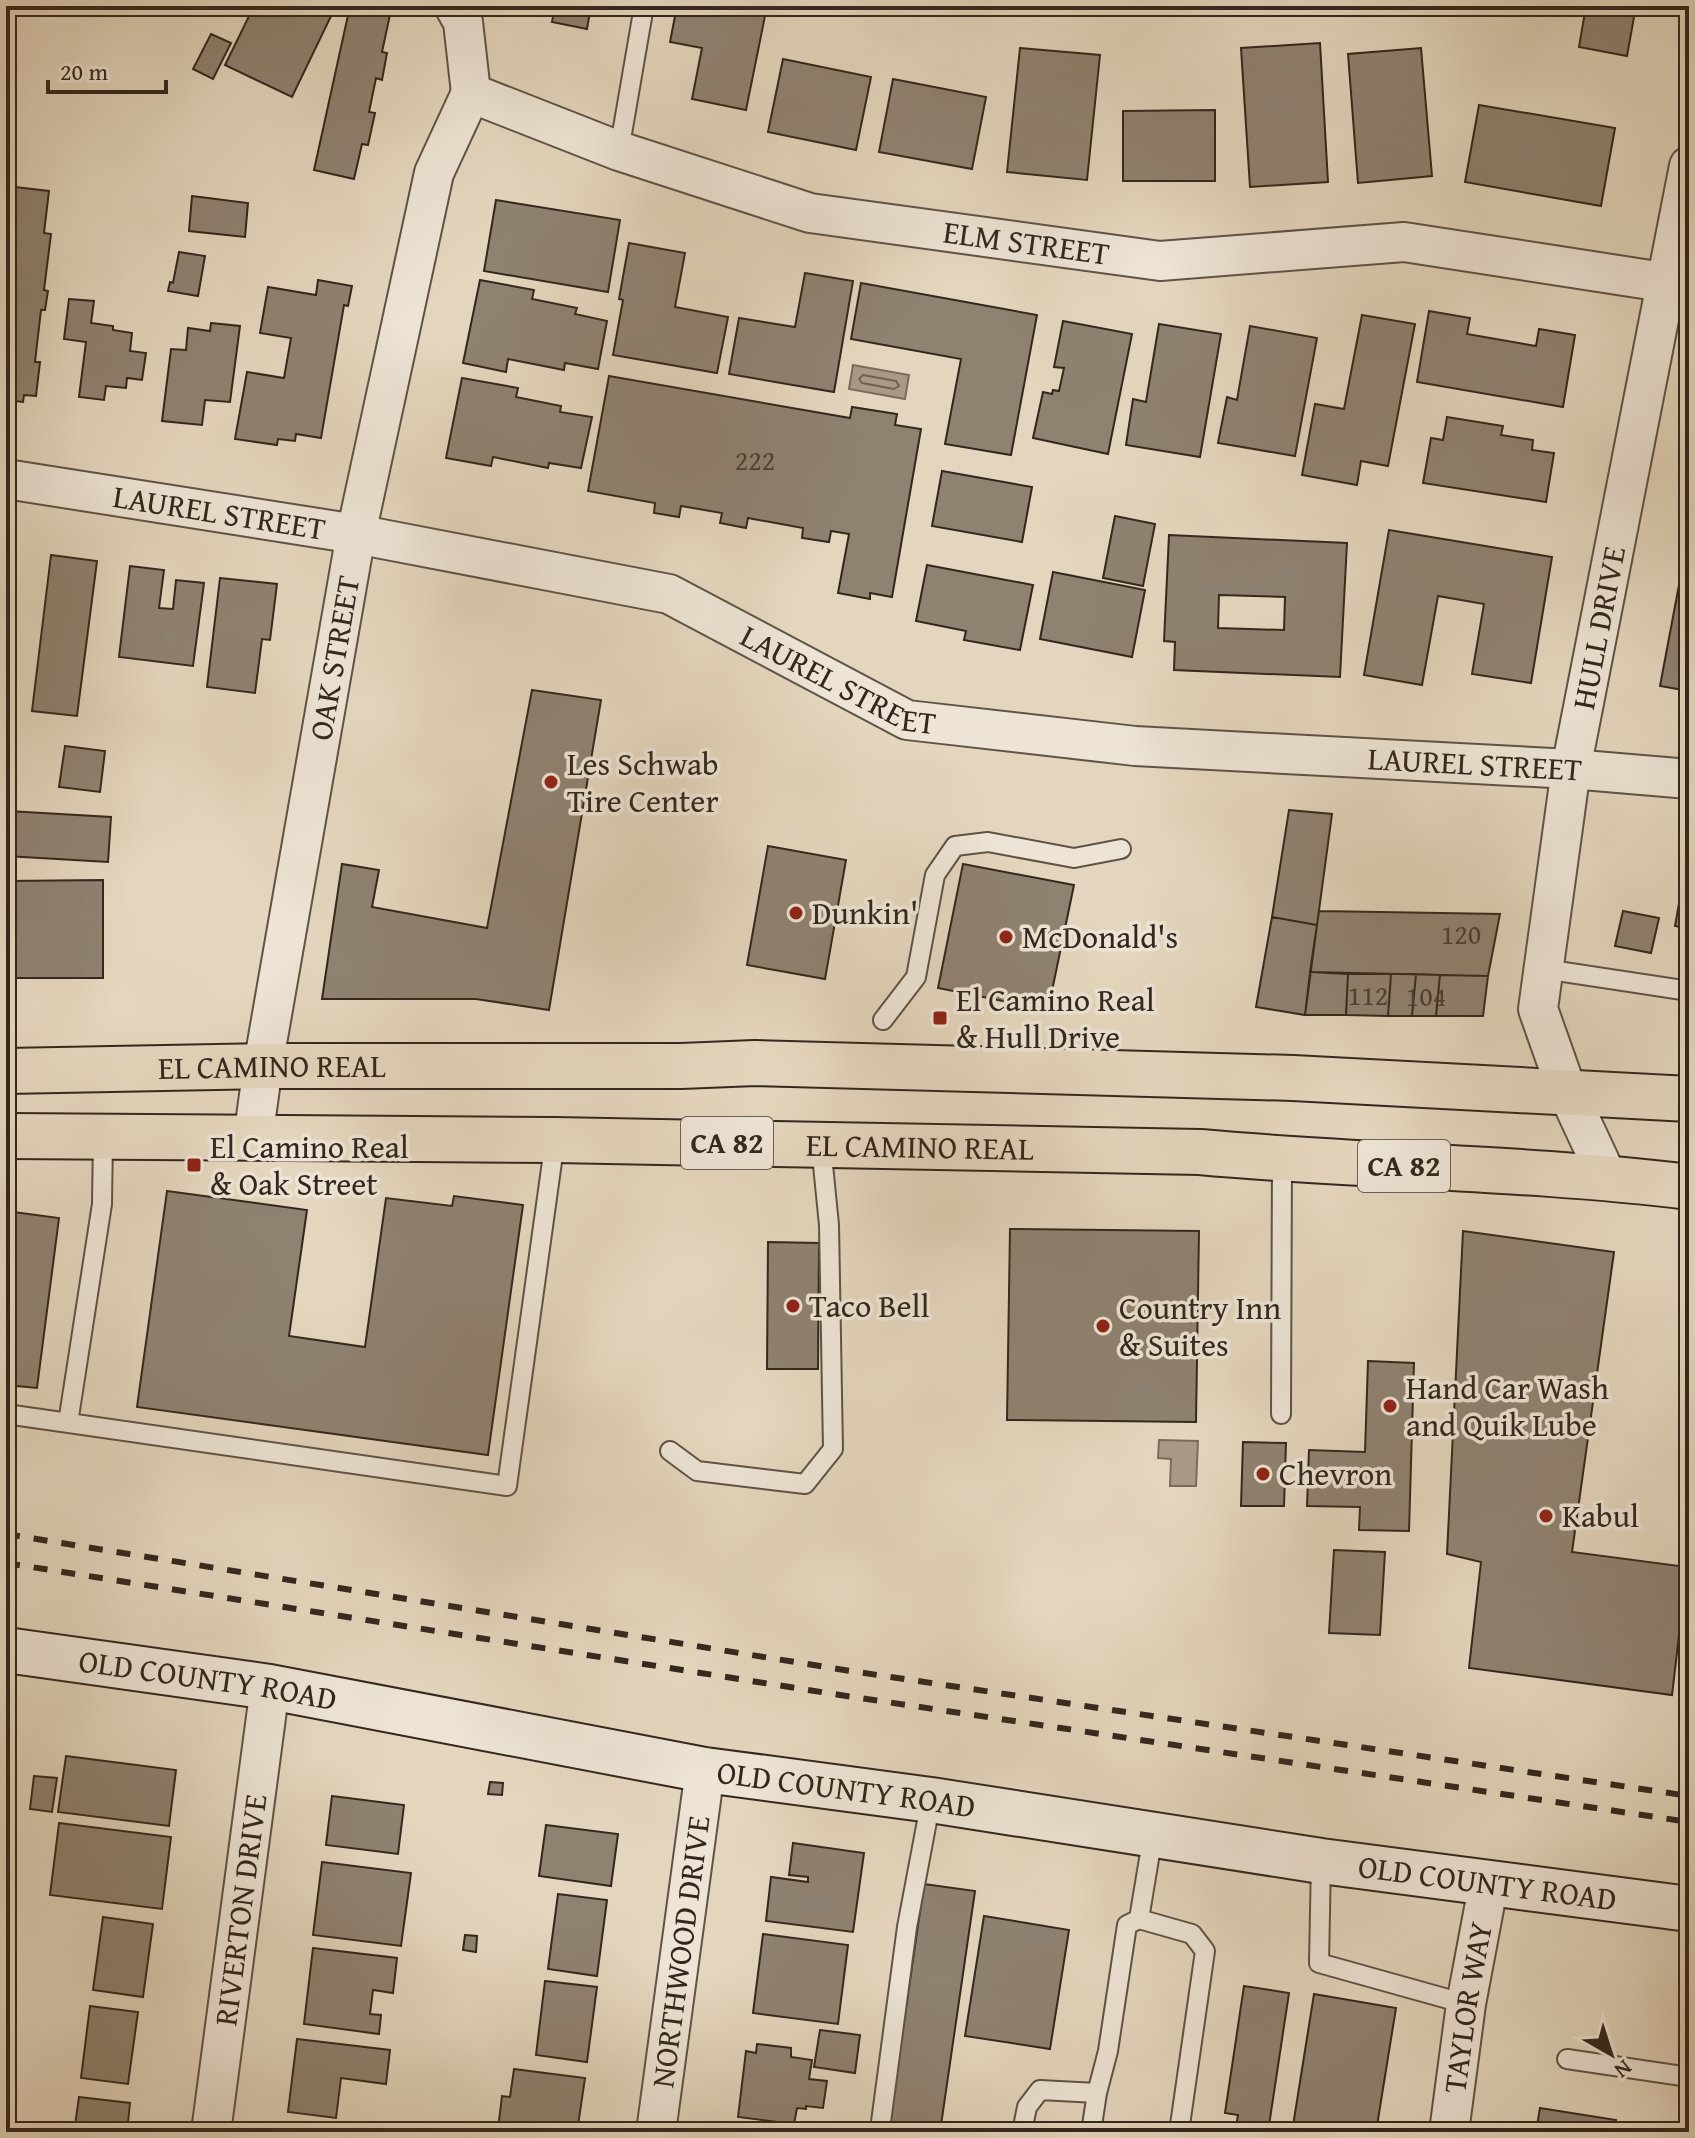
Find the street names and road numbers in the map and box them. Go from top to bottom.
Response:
street label: ELM STREET [940,208,1113,277]
street label: LAUREL STREET [110,472,329,552]
street label: HULL DRIVE [1559,542,1637,713]
street label: OAK STREET [296,572,371,744]
street label: LAUREL STREET [732,612,938,746]
street label: LAUREL STREET [1367,734,1584,793]
street label: EL CAMINO REAL [158,1042,386,1091]
road number: CA 82 [681,1117,773,1169]
street label: EL CAMINO REAL [806,1121,1035,1172]
road number: CA 82 [1358,1140,1450,1192]
street label: OLD COUNTY ROAD [76,1636,341,1722]
street label: OLD COUNTY ROAD [714,1748,979,1830]
street label: RIVERTON DRIVE [201,1791,279,2029]
street label: NORTHWOOD DRIVE [638,1813,722,2091]
street label: OLD COUNTY ROAD [1355,1842,1620,1922]
street label: TAYLOR WAY [1430,1918,1504,2096]

